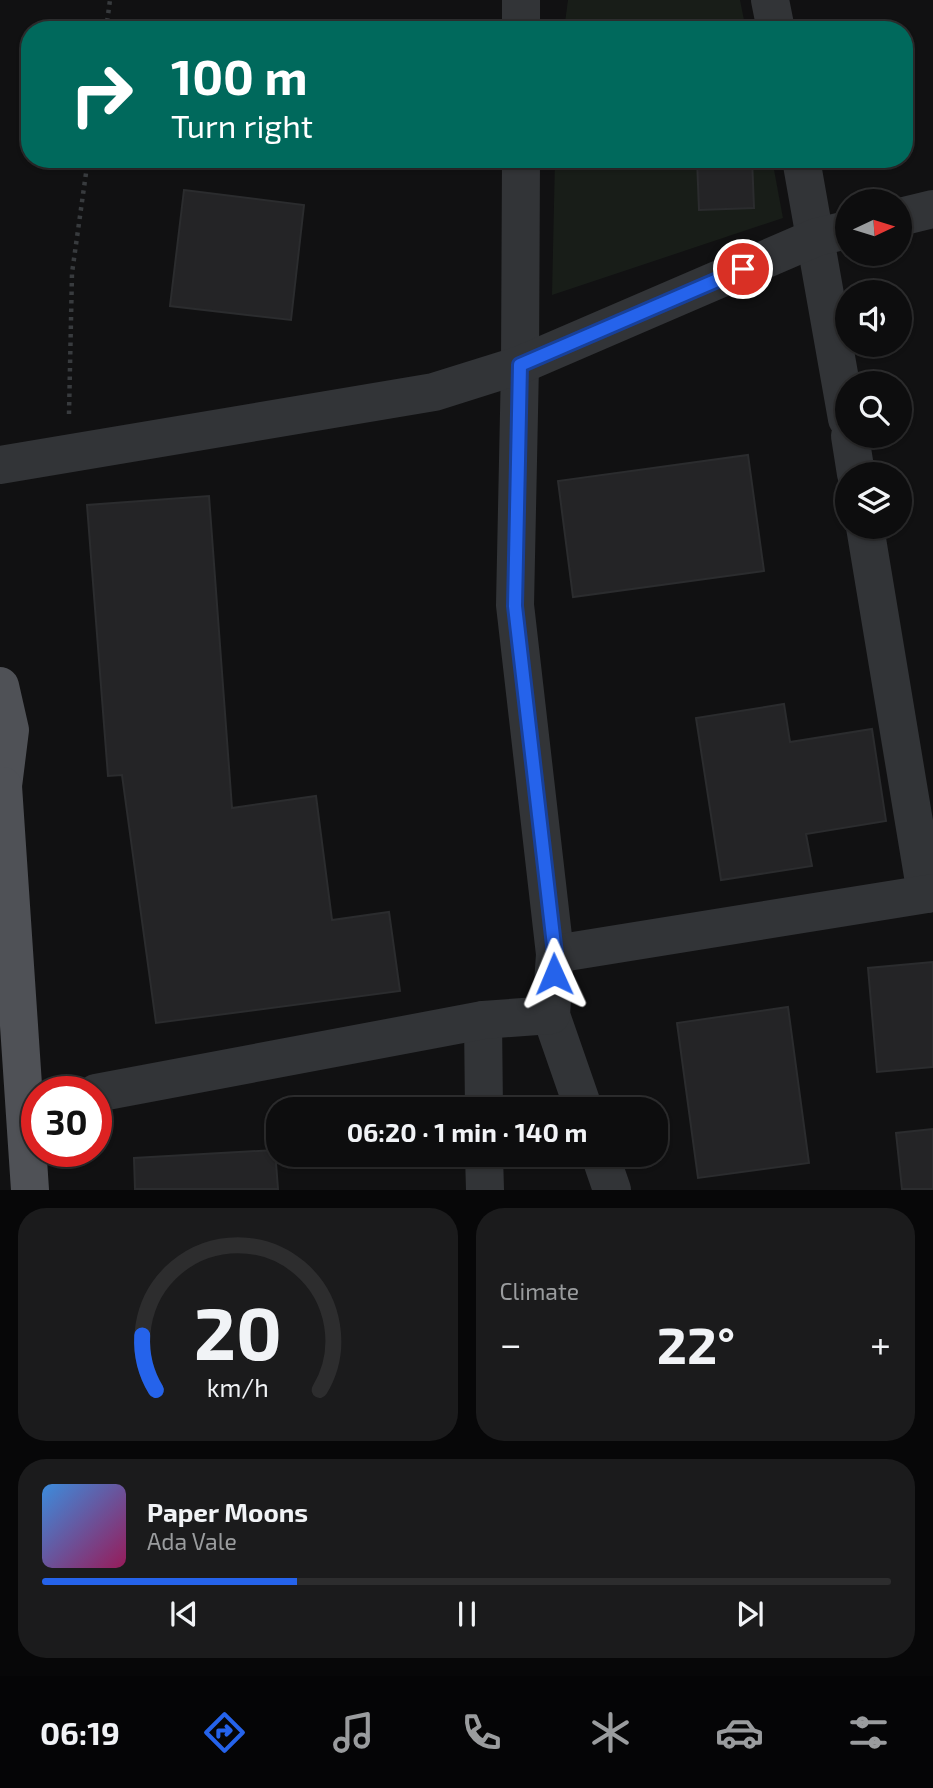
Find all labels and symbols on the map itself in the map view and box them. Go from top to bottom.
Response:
north arrow [835,189,912,266]
pin [713,239,773,299]
position arrow [517,937,591,1011]
speed limit sign: 30 [21,1076,112,1167]

